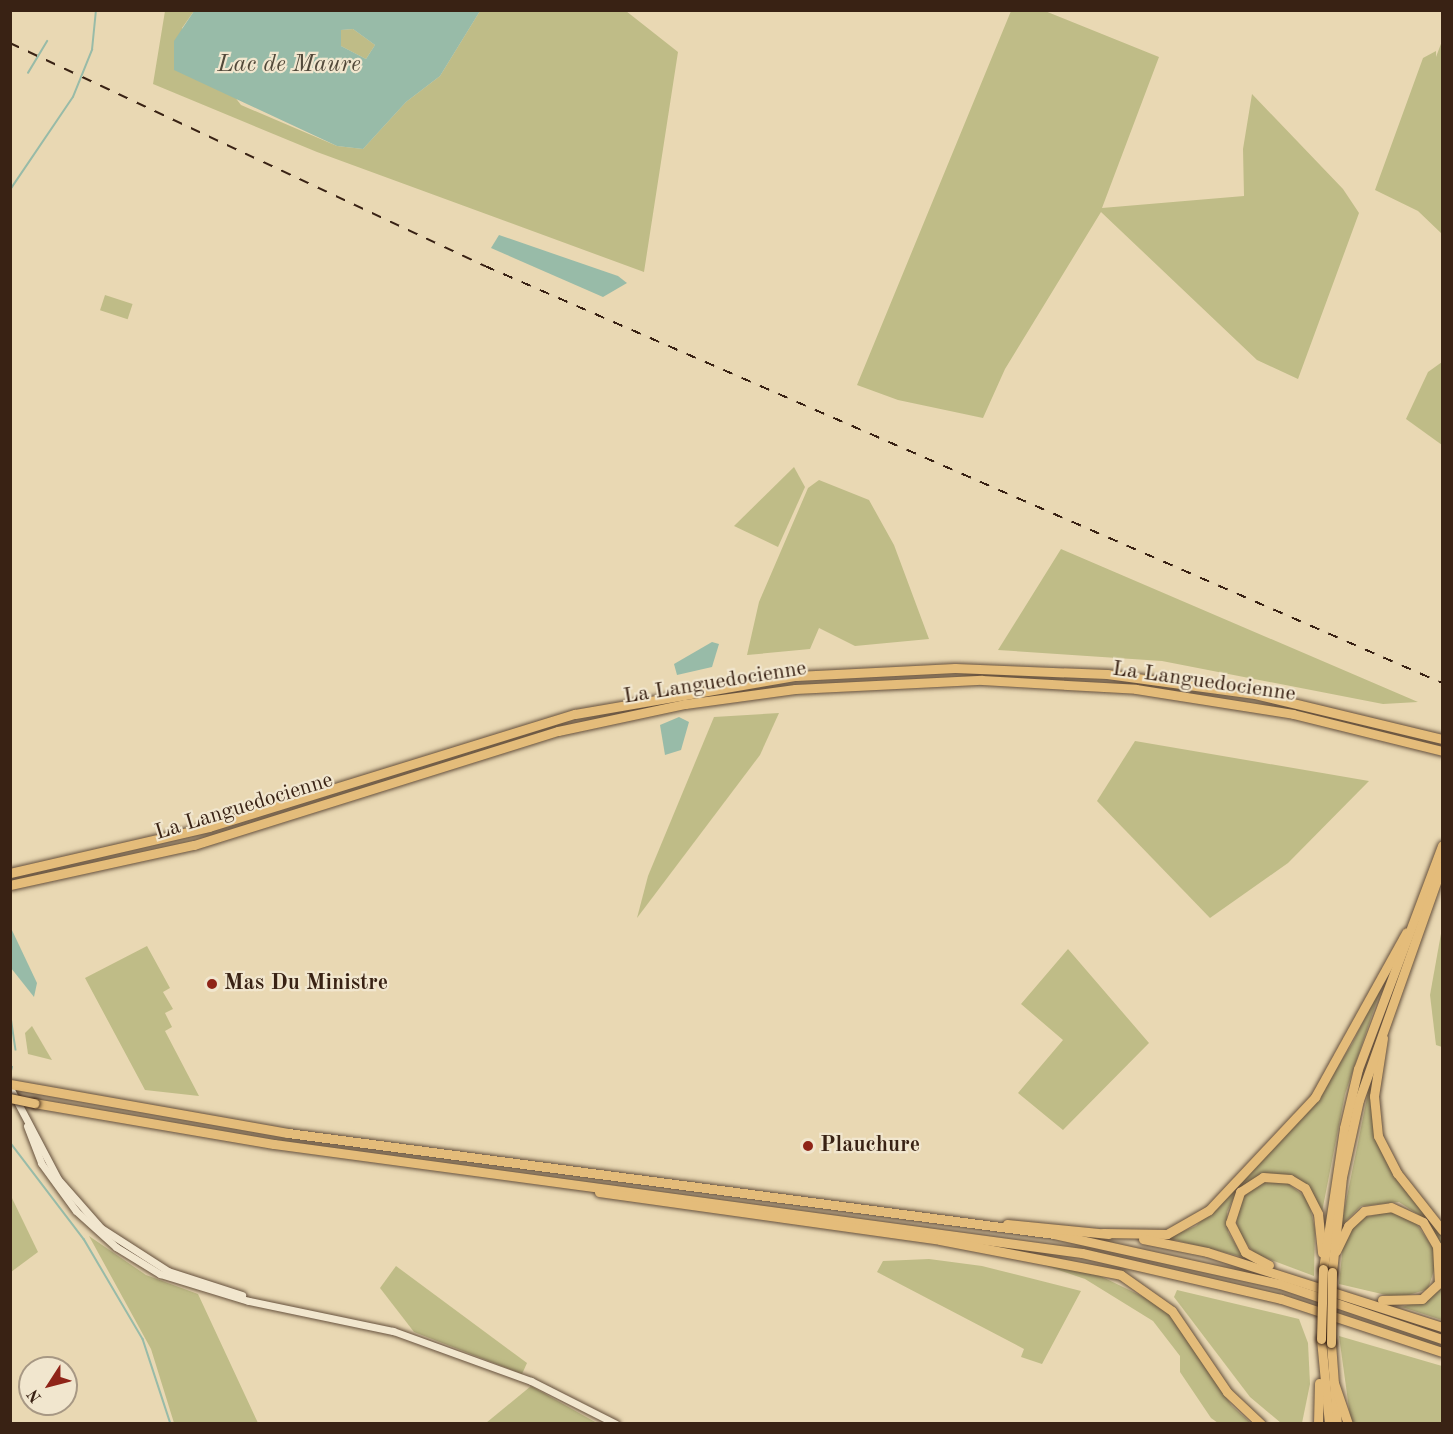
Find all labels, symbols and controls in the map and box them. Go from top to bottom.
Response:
water label: Lac de Maure [217,52,361,80]
street label: La Languedocienne [622,655,808,711]
street label: La Languedocienne [1111,656,1297,708]
street label: La Languedocienne [152,767,336,847]
place label: Mas Du Ministre [224,971,388,997]
marker: Mas Du Ministre [205,977,219,991]
place label: Plauchure [820,1133,920,1159]
marker: Plauchure [801,1139,815,1153]
north arrow [18,1356,78,1416]
text: N [25,1386,45,1405]

